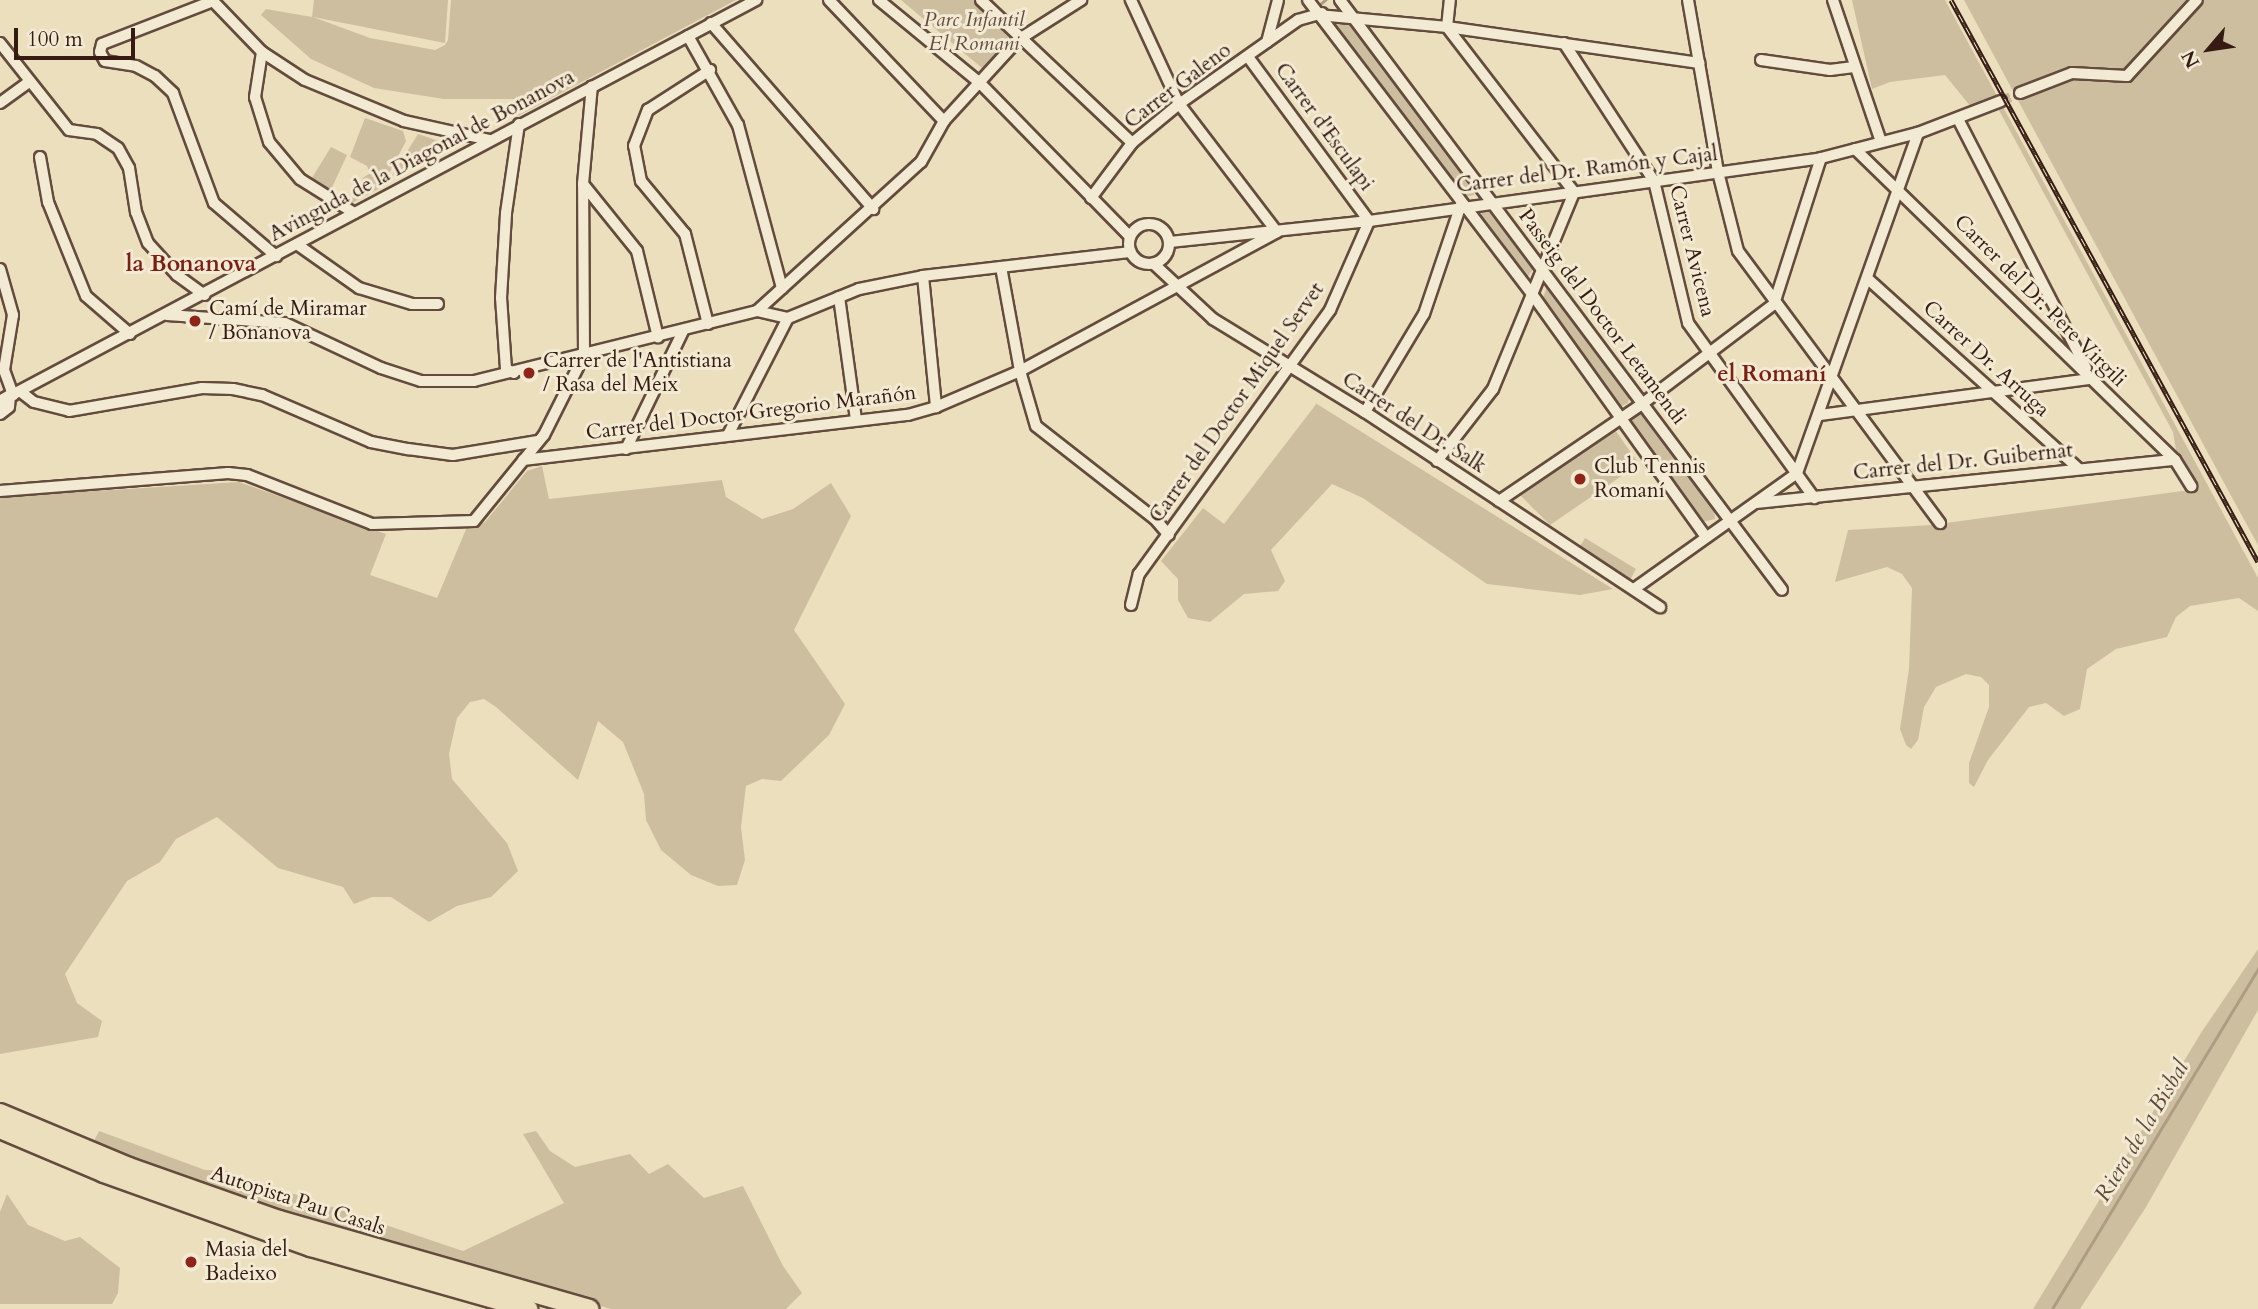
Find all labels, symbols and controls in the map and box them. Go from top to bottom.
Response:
park label: Parc Infantil El Romani [924,7,1024,57]
scale bar [18,14,138,58]
north arrow [2174,14,2244,84]
text: 100 m [27,25,83,54]
street label: Carrer Galeno [1120,38,1236,134]
text: N [2175,46,2206,73]
street label: Carrer d'Esculapi [1269,58,1379,196]
street label: Avinguda de la Diagonal de Bonanova [265,65,579,247]
street label: Carrer del Dr. Ramón y Cajal [1455,141,1719,199]
street label: Carrer Avicena [1663,183,1721,319]
street label: Passeig del Doctor Letamendi [1513,204,1691,430]
street label: Carrer del Dr. Pere Virgili [1949,210,2131,392]
district label: la Bonanova [126,250,256,278]
street label: Carrer del Doctor Miquel Servet [1144,278,1330,528]
place label: Camí de Miramar / Bonanova [209,296,367,346]
street label: Carrer Dr. Arruga [1918,296,2054,422]
marker: Camí de Miramar / Bonanova [187,313,203,329]
place label: Carrer de l'Antistiana / Rasa del Meix [543,348,732,398]
district label: el Romaní [1717,360,1827,388]
marker: Carrer de l'Antistiana / Rasa del Meix [521,365,537,381]
street label: Carrer del Dr. Salk [1337,367,1491,479]
street label: Carrer del Doctor Gregorio Marañón [584,380,918,446]
street label: Carrer del Dr. Guibernat [1852,438,2074,486]
place label: Club Tennis Romaní [1594,454,1706,504]
marker: Club Tennis Romaní [1572,471,1588,487]
water label: Riera de la Bisbal [2089,1055,2195,1207]
street label: Autopista Pau Casals [207,1161,389,1241]
place label: Masia del Badeixo [205,1237,288,1287]
marker: Masia del Badeixo [183,1254,199,1270]

